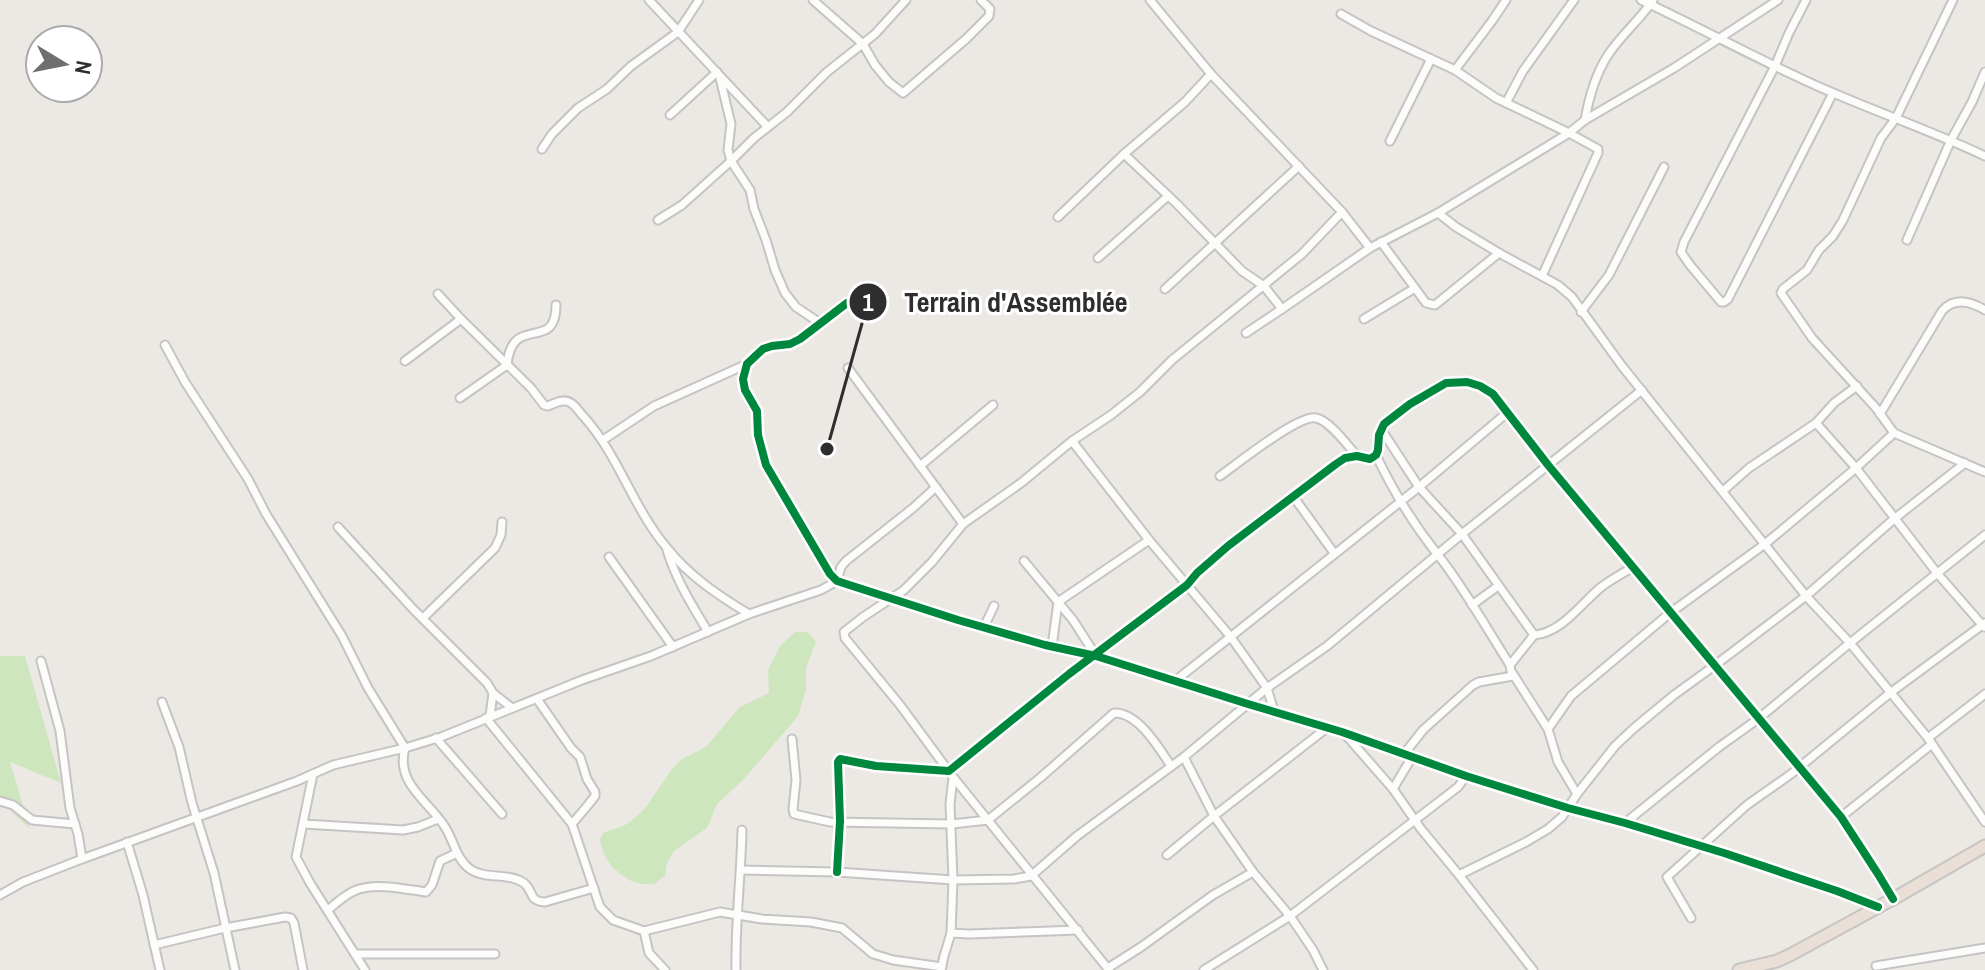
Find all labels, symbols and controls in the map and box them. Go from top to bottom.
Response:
north arrow [24,24,104,104]
text: N [68,58,100,76]
callout: Terrain d'Assemblée [848,276,1144,328]
text: Terrain d'Assemblée [904,283,1128,321]
text: 1 [863,286,874,318]

